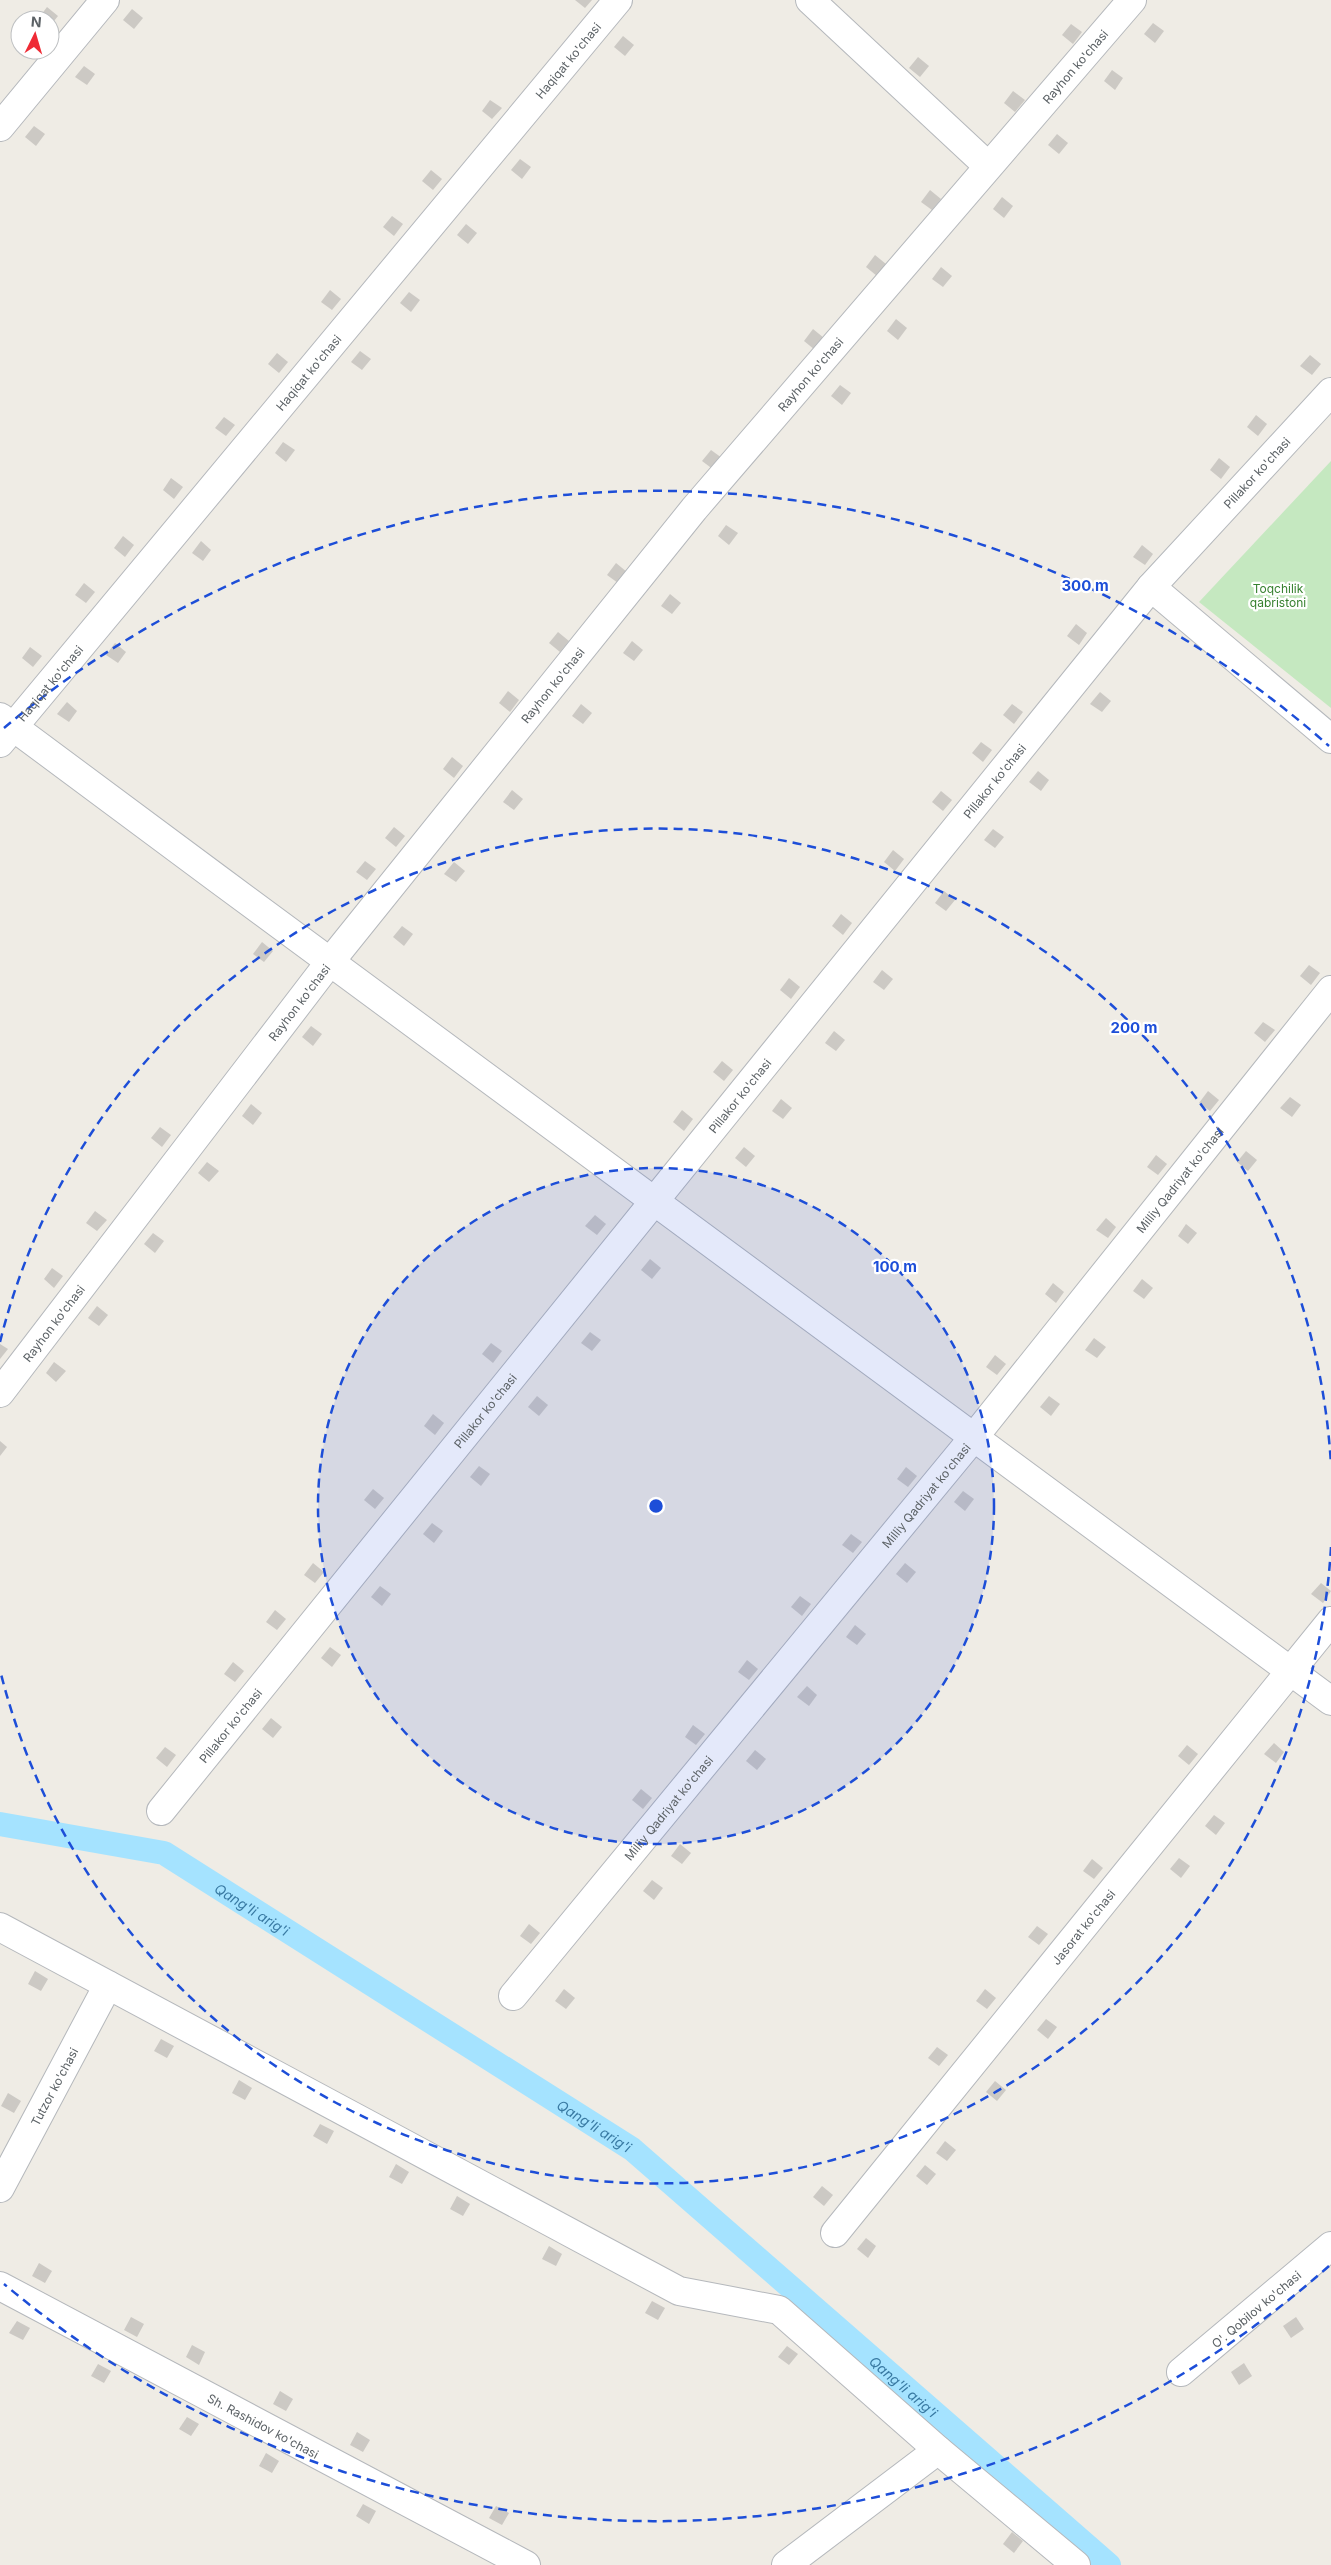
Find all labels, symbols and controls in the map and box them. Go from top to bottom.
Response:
north arrow [10,10,60,60]
text: N [30,13,42,30]
street label: Haqiqat ko'chasi [532,19,604,101]
street label: Rayhon ko'chasi [1039,26,1111,106]
street label: Haqiqat ko'chasi [272,331,344,413]
street label: Rayhon ko'chasi [774,334,846,414]
street label: Pillakor ko'chasi [1220,434,1293,511]
text: 300 m [1061,576,1109,595]
park label: Toqchilik qabristoni [1250,581,1306,610]
street label: Haqiqat ko'chasi [14,642,86,724]
street label: Rayhon ko'chasi [518,644,587,726]
street label: Pillakor ko'chasi [960,741,1029,821]
street label: Rayhon ko'chasi [265,961,333,1044]
text: 200 m [1111,1018,1157,1037]
street label: Pillakor ko'chasi [705,1055,774,1136]
street label: Milliy Qadriyat ko'chasi [1133,1124,1226,1235]
text: 100 m [873,1257,917,1276]
street label: Rayhon ko'chasi [19,1282,88,1364]
street label: Pillakor ko'chasi [450,1370,519,1451]
street label: Milliy Qadriyat ko'chasi [878,1440,973,1551]
centre of rings [647,1497,665,1515]
street label: Pillakor ko'chasi [196,1685,265,1766]
street label: Milliy Qadriyat ko'chasi [621,1752,716,1863]
water label: Qang'li arig'i [212,1879,293,1939]
street label: Jasorat ko'chasi [1048,1886,1118,1968]
street label: Tutzor ko'chasi [27,2045,81,2128]
water label: Qang'li arig'i [554,2095,635,2155]
street label: O'. Qobilov ko'chasi [1208,2267,1304,2351]
water label: Qang'li arig'i [866,2352,942,2421]
street label: Sh. Rashidov ko'chasi [205,2390,321,2461]

